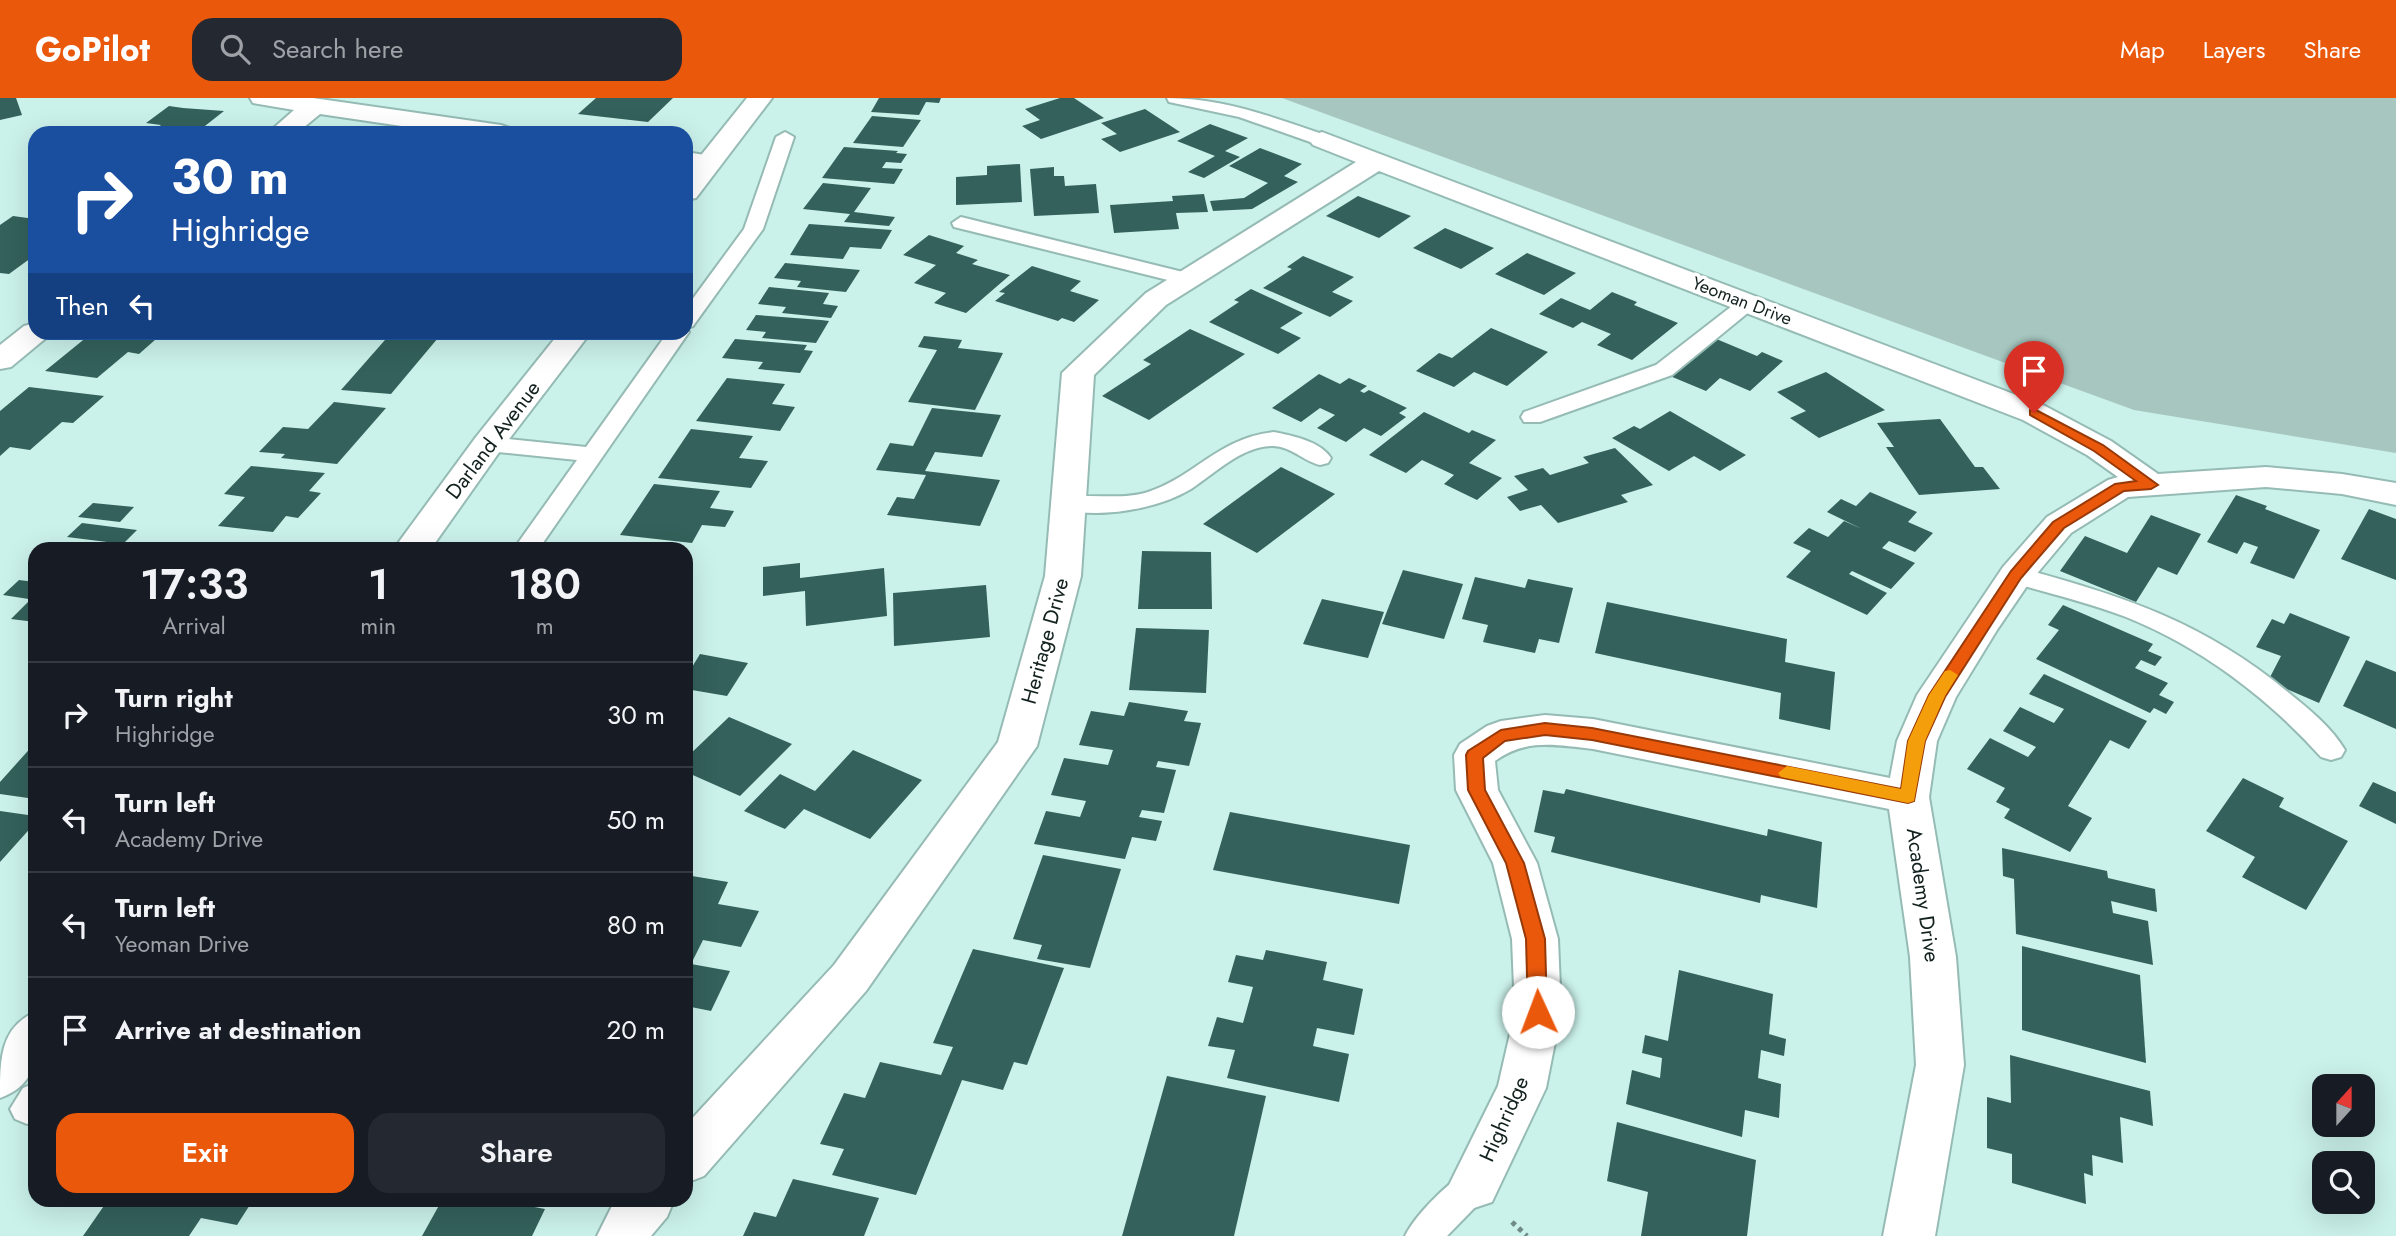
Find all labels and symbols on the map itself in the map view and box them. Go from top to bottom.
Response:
street label: Yeoman Drive [1688,270,1796,332]
pin [2004,341,2064,413]
street label: Darland Avenue [439,374,548,505]
street label: Heritage Drive [1014,574,1076,707]
street label: Academy Drive [1899,826,1947,964]
position arrow [1501,975,1575,1049]
street label: Highridge [1472,1071,1536,1167]
north arrow [2312,1074,2375,1138]

